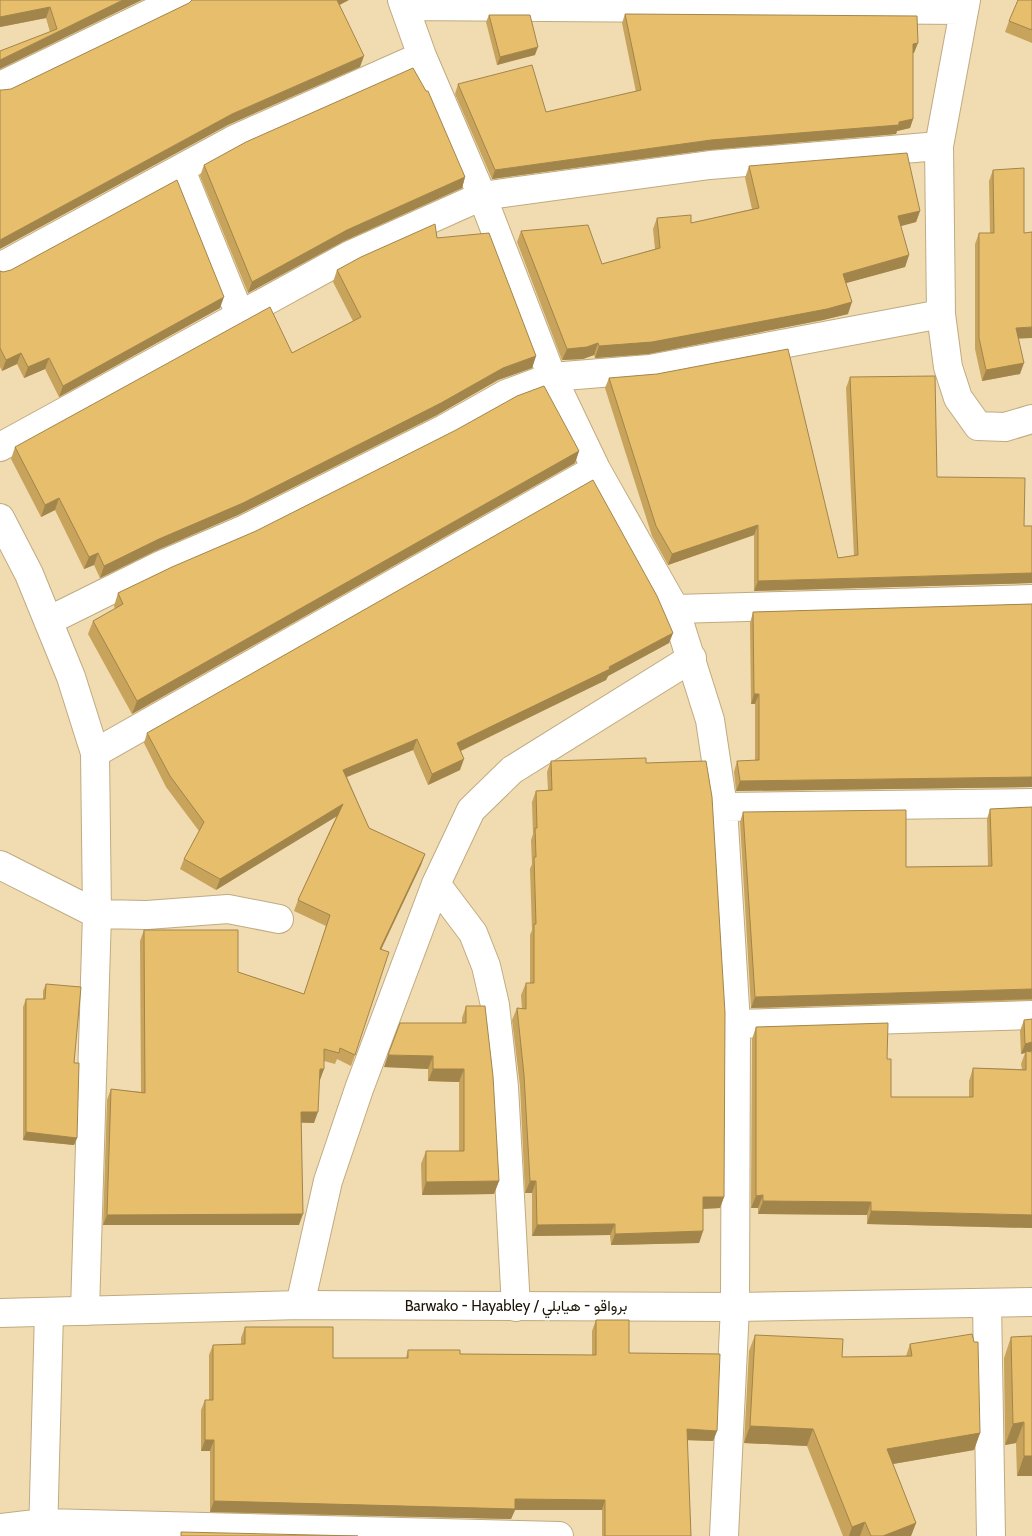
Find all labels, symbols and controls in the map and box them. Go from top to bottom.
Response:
street label: Barwako - Hayabley / برواقو - هيابلي [405,1297,627,1319]

